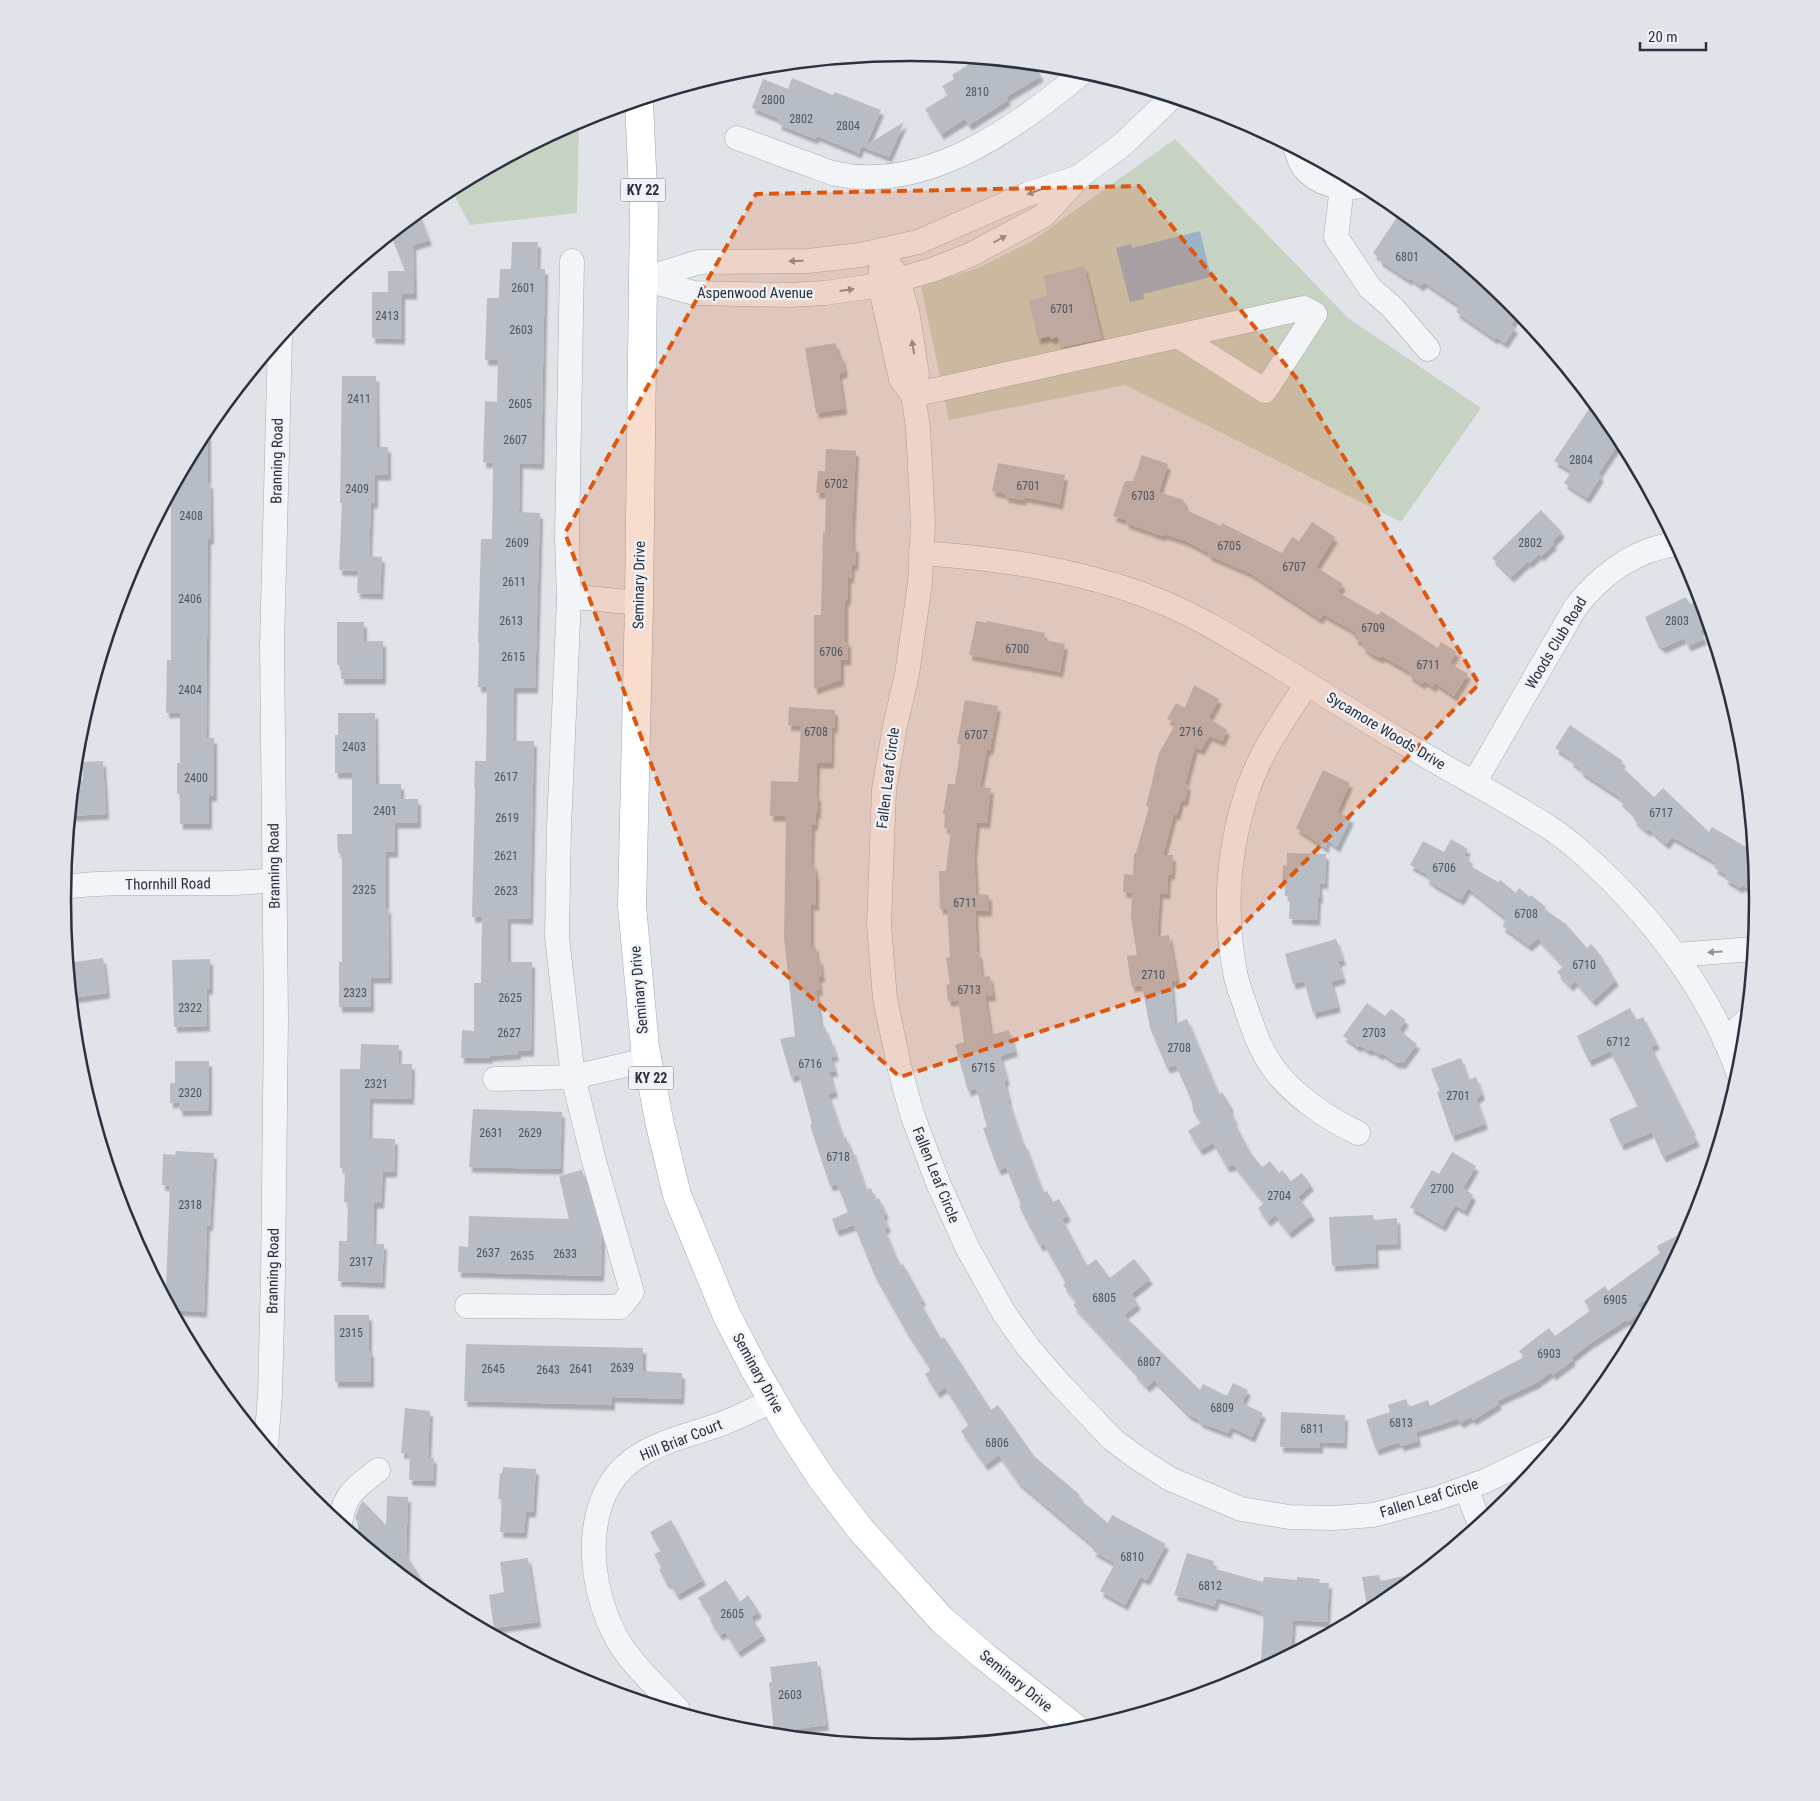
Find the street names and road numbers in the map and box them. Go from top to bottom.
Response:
road number: KY 22 [620,178,666,202]
street label: Aspenwood Avenue [697,284,813,302]
street label: Branning Road [267,418,287,504]
street label: Seminary Drive [629,541,649,629]
street label: Woods Club Road [1521,594,1591,692]
street label: Sycamore Woods Drive [1323,688,1449,774]
street label: Fallen Leaf Circle [873,726,903,830]
street label: Branning Road [264,823,284,909]
street label: Thornhill Road [125,874,211,894]
street label: Seminary Drive [626,945,652,1035]
road number: KY 22 [628,1066,674,1090]
street label: Fallen Leaf Circle [909,1124,963,1226]
street label: Branning Road [263,1228,283,1314]
street label: Seminary Drive [729,1330,787,1416]
street label: Hill Briar Court [637,1415,725,1465]
street label: Fallen Leaf Circle [1378,1474,1480,1522]
street label: Seminary Drive [976,1646,1056,1716]

